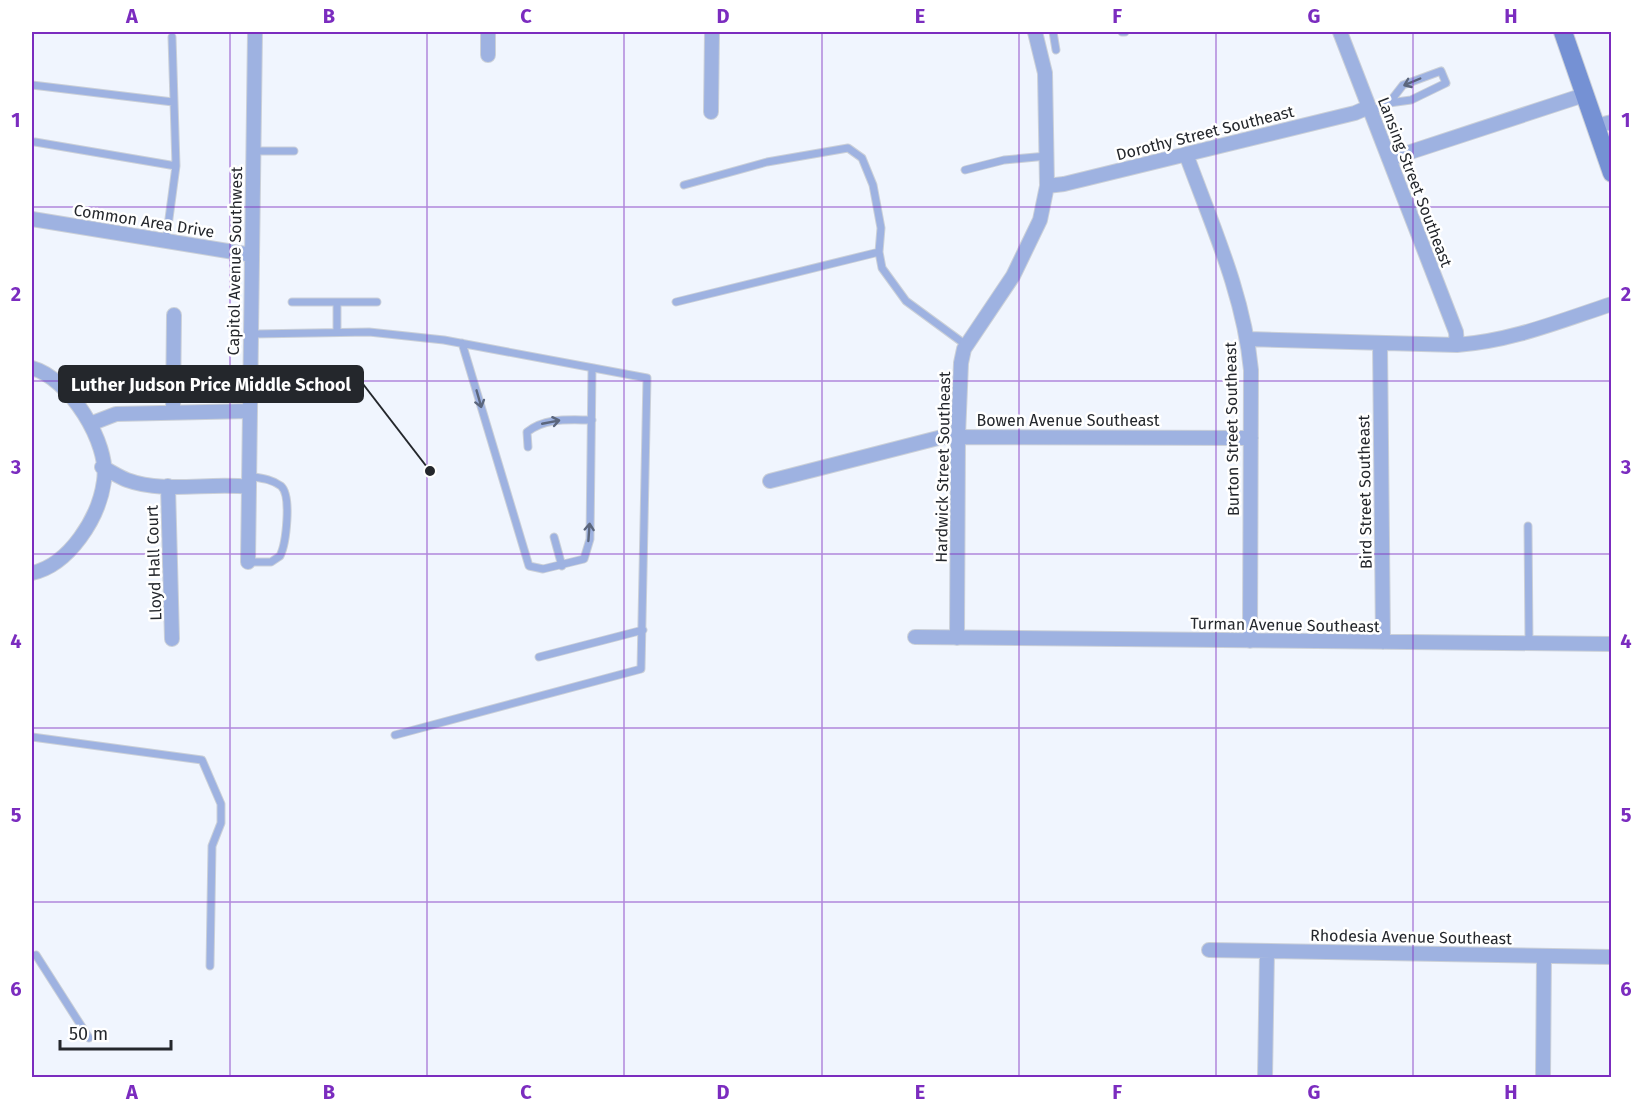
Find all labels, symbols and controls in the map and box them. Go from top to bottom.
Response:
text: A [125,4,139,28]
text: B [323,4,335,28]
text: C [520,4,532,28]
text: D [716,4,730,28]
text: E [915,4,925,28]
text: F [1112,4,1122,28]
text: G [1308,4,1320,28]
text: H [1504,4,1518,28]
one-way arrow [1403,77,1422,88]
street label: Lansing Street Southeast [1374,94,1456,270]
street label: Dorothy Street Southeast [1114,102,1296,164]
text: 1 [11,108,21,132]
text: 1 [1621,108,1631,132]
street label: Capitol Avenue Southwest [224,166,246,355]
street label: Common Area Drive [72,200,216,242]
text: 2 [11,282,21,306]
text: 2 [1621,282,1631,306]
street label: Burton Street Southeast [1221,342,1243,516]
callout: Luther Judson Price Middle School [59,366,363,402]
street label: Hardwick Street Southeast [932,371,954,563]
text: Luther Judson Price Middle School [71,374,352,396]
one-way arrow [474,389,485,408]
street label: Bowen Avenue Southeast [976,411,1160,430]
street label: Bird Street Southeast [1354,414,1376,569]
one-way arrow [540,416,560,427]
text: 3 [10,455,21,479]
text: 3 [1620,455,1631,479]
street label: Lloyd Hall Court [142,505,166,621]
one-way arrow [584,523,595,543]
street label: Turman Avenue Southeast [1190,614,1380,636]
text: 4 [10,629,22,653]
text: 4 [1620,629,1632,653]
text: 5 [11,803,22,827]
text: 5 [1621,803,1632,827]
street label: Rhodesia Avenue Southeast [1310,926,1512,948]
text: 6 [10,977,22,1001]
text: 6 [1620,977,1632,1001]
scale bar [60,1013,171,1051]
text: 50 m [69,1023,108,1045]
text: A [125,1080,139,1104]
text: B [323,1080,335,1104]
text: C [520,1080,532,1104]
text: D [716,1080,730,1104]
text: E [915,1080,925,1104]
text: F [1112,1080,1122,1104]
text: G [1308,1080,1320,1104]
text: H [1504,1080,1518,1104]

